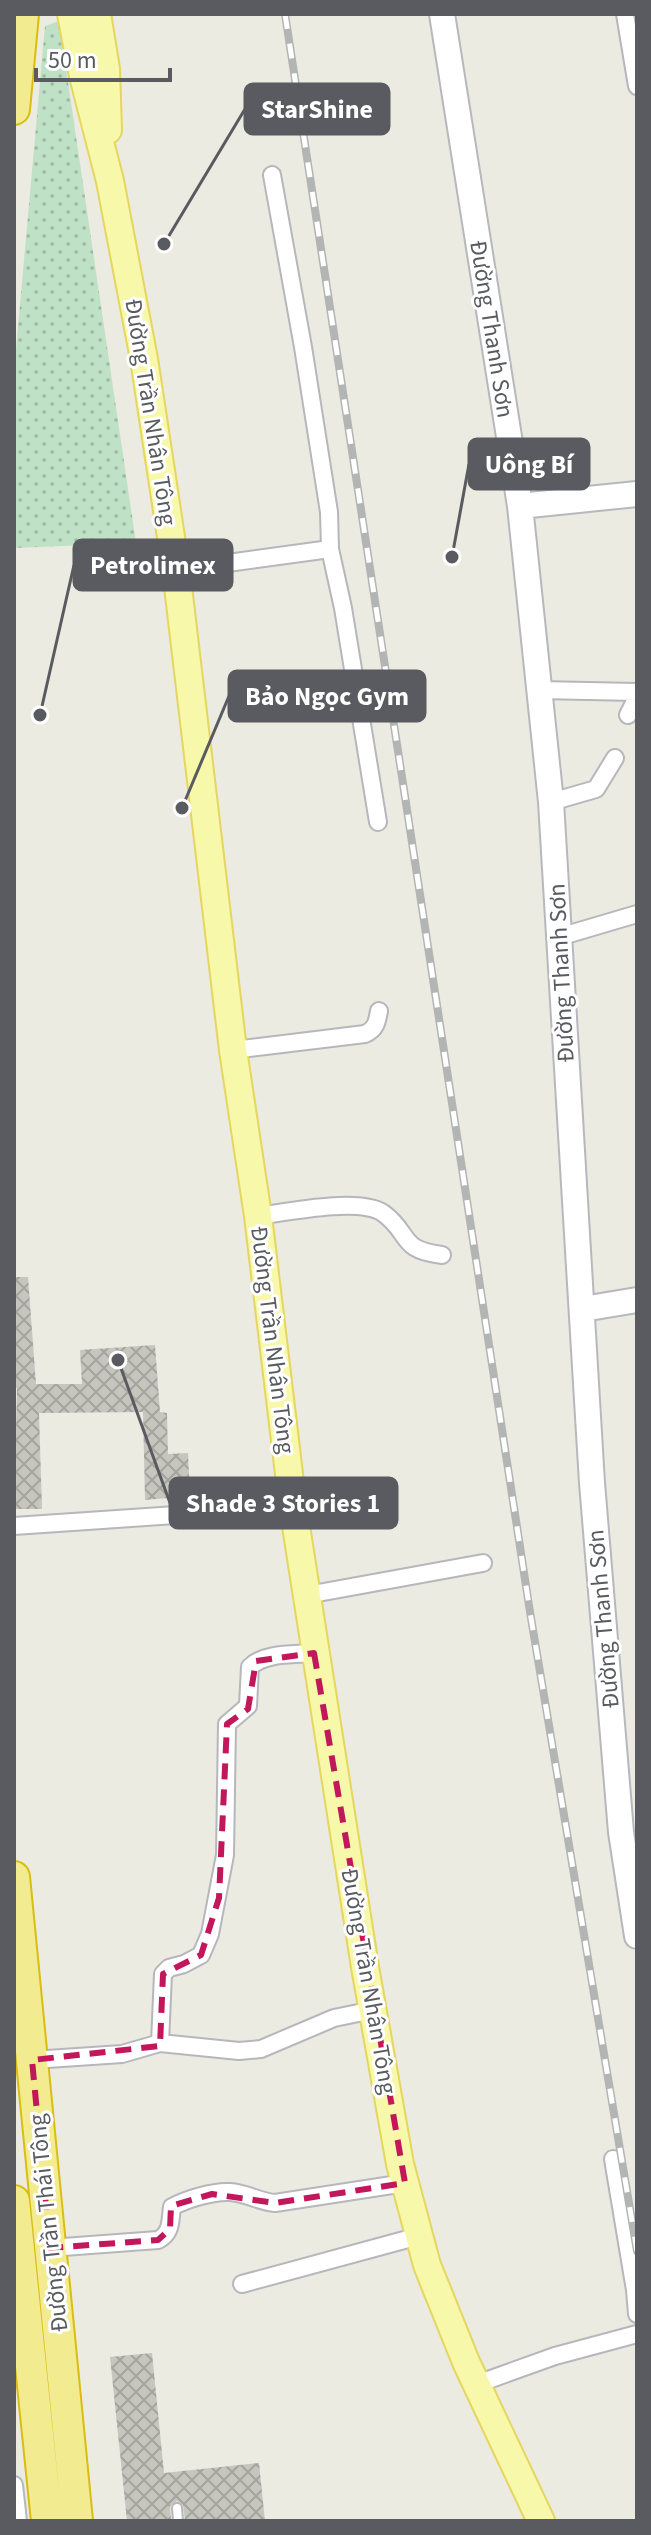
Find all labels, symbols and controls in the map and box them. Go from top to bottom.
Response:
scale bar [36,32,170,82]
text: 50 m [48,43,97,78]
callout: StarShine [245,84,389,134]
text: StarShine [261,91,373,128]
street label: Đường Thanh Sơn [460,238,523,420]
street label: Đường Trần Nhân Tông [115,296,186,528]
callout: Uông Bí [469,439,589,489]
text: Uông Bí [485,446,575,483]
callout: Petrolimex [74,540,232,590]
text: Petrolimex [90,547,216,584]
callout: Bảo Ngọc Gym [229,671,425,721]
text: Bảo Ngọc Gym [245,678,409,715]
street label: Đường Thanh Sơn [539,883,584,1063]
street label: Đường Trần Nhân Tông [241,1224,304,1456]
callout: Shade 3 Stories 1 [170,1478,397,1528]
text: Shade 3 Stories 1 [186,1485,380,1522]
street label: Đường Thanh Sơn [578,1528,629,1710]
street label: Đường Trần Nhân Tông [331,1865,406,2097]
street label: Đường Trần Thái Tông [20,2112,77,2334]

